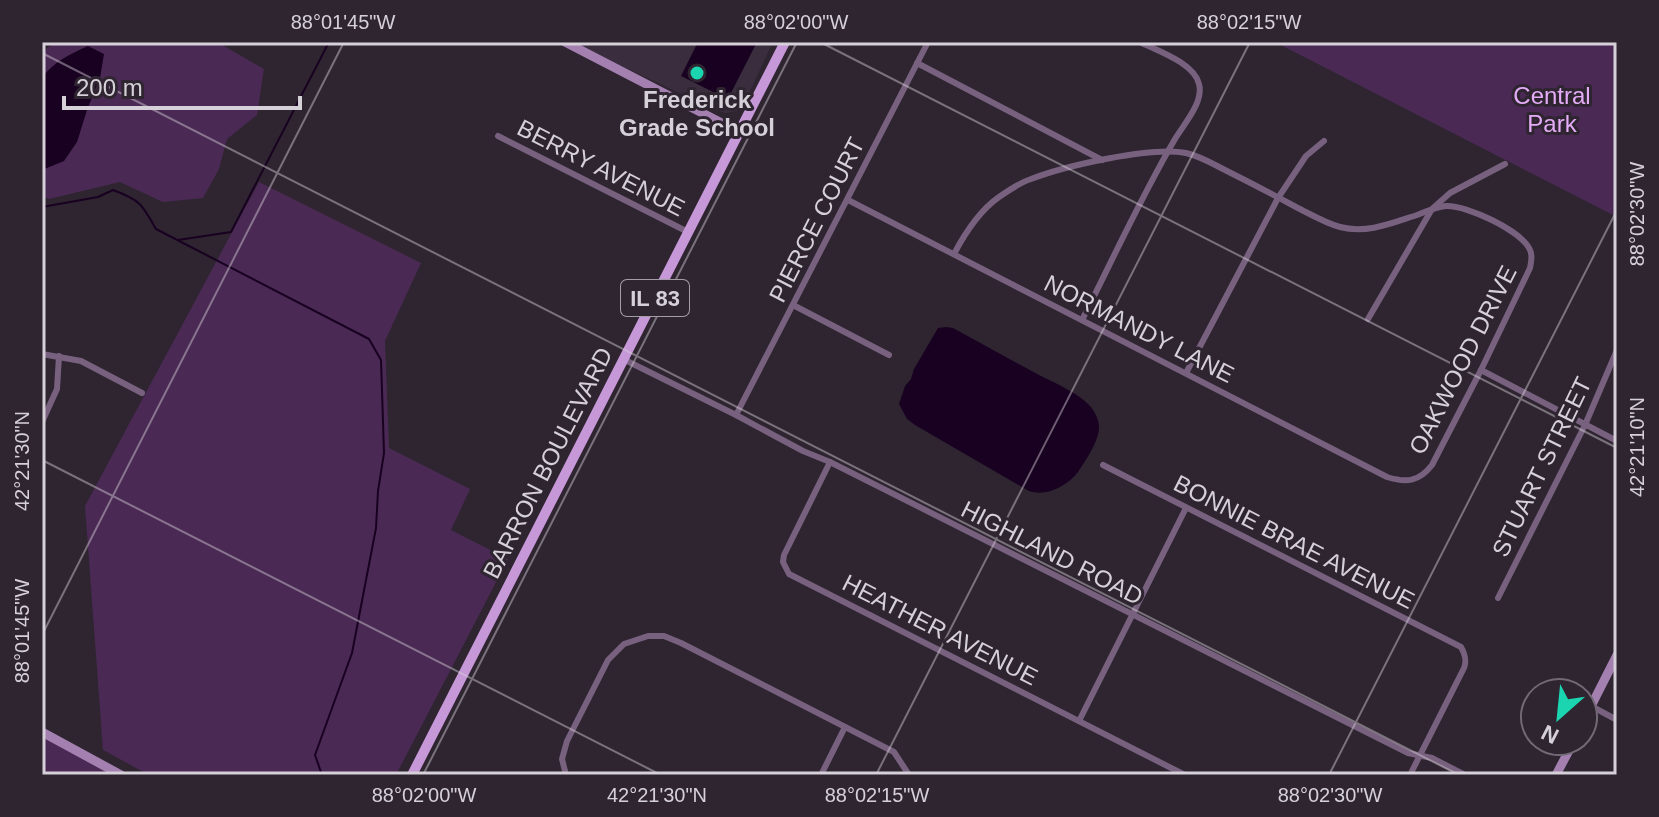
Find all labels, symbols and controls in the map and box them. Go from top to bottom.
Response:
text: 88°01'45"W [291,11,395,33]
text: 88°02'00"W [744,11,848,33]
text: 88°02'15"W [1197,11,1301,33]
scale bar [64,60,300,110]
marker: Frederick Grade School [688,64,706,82]
text: 200 m [76,74,143,101]
park label: Central Park [1513,82,1591,137]
place label: Frederick Grade School [619,86,775,141]
street label: BERRY AVENUE [513,114,689,221]
street label: PIERCE COURT [763,133,870,307]
text: 88°02'30"W [1626,162,1648,266]
street label: OAKWOOD DRIVE [1403,261,1522,459]
street label: NORMANDY LANE [1040,269,1238,388]
road number: IL 83 [621,280,689,316]
street label: BARRON BOULEVARD [478,343,618,583]
street label: STUART STREET [1486,372,1597,561]
text: 42°21'10"N [1626,397,1648,497]
text: 42°21'30"N [11,411,33,511]
street label: BONNIE BRAE AVENUE [1169,469,1419,614]
street label: HIGHLAND ROAD [957,495,1147,610]
street label: HEATHER AVENUE [838,569,1042,690]
text: 88°01'45"W [11,579,33,683]
north arrow [1519,677,1599,757]
text: N [1537,720,1563,749]
text: 88°02'00"W [372,784,476,806]
text: 42°21'30"N [607,784,707,806]
text: 88°02'15"W [825,784,929,806]
text: 88°02'30"W [1278,784,1382,806]

